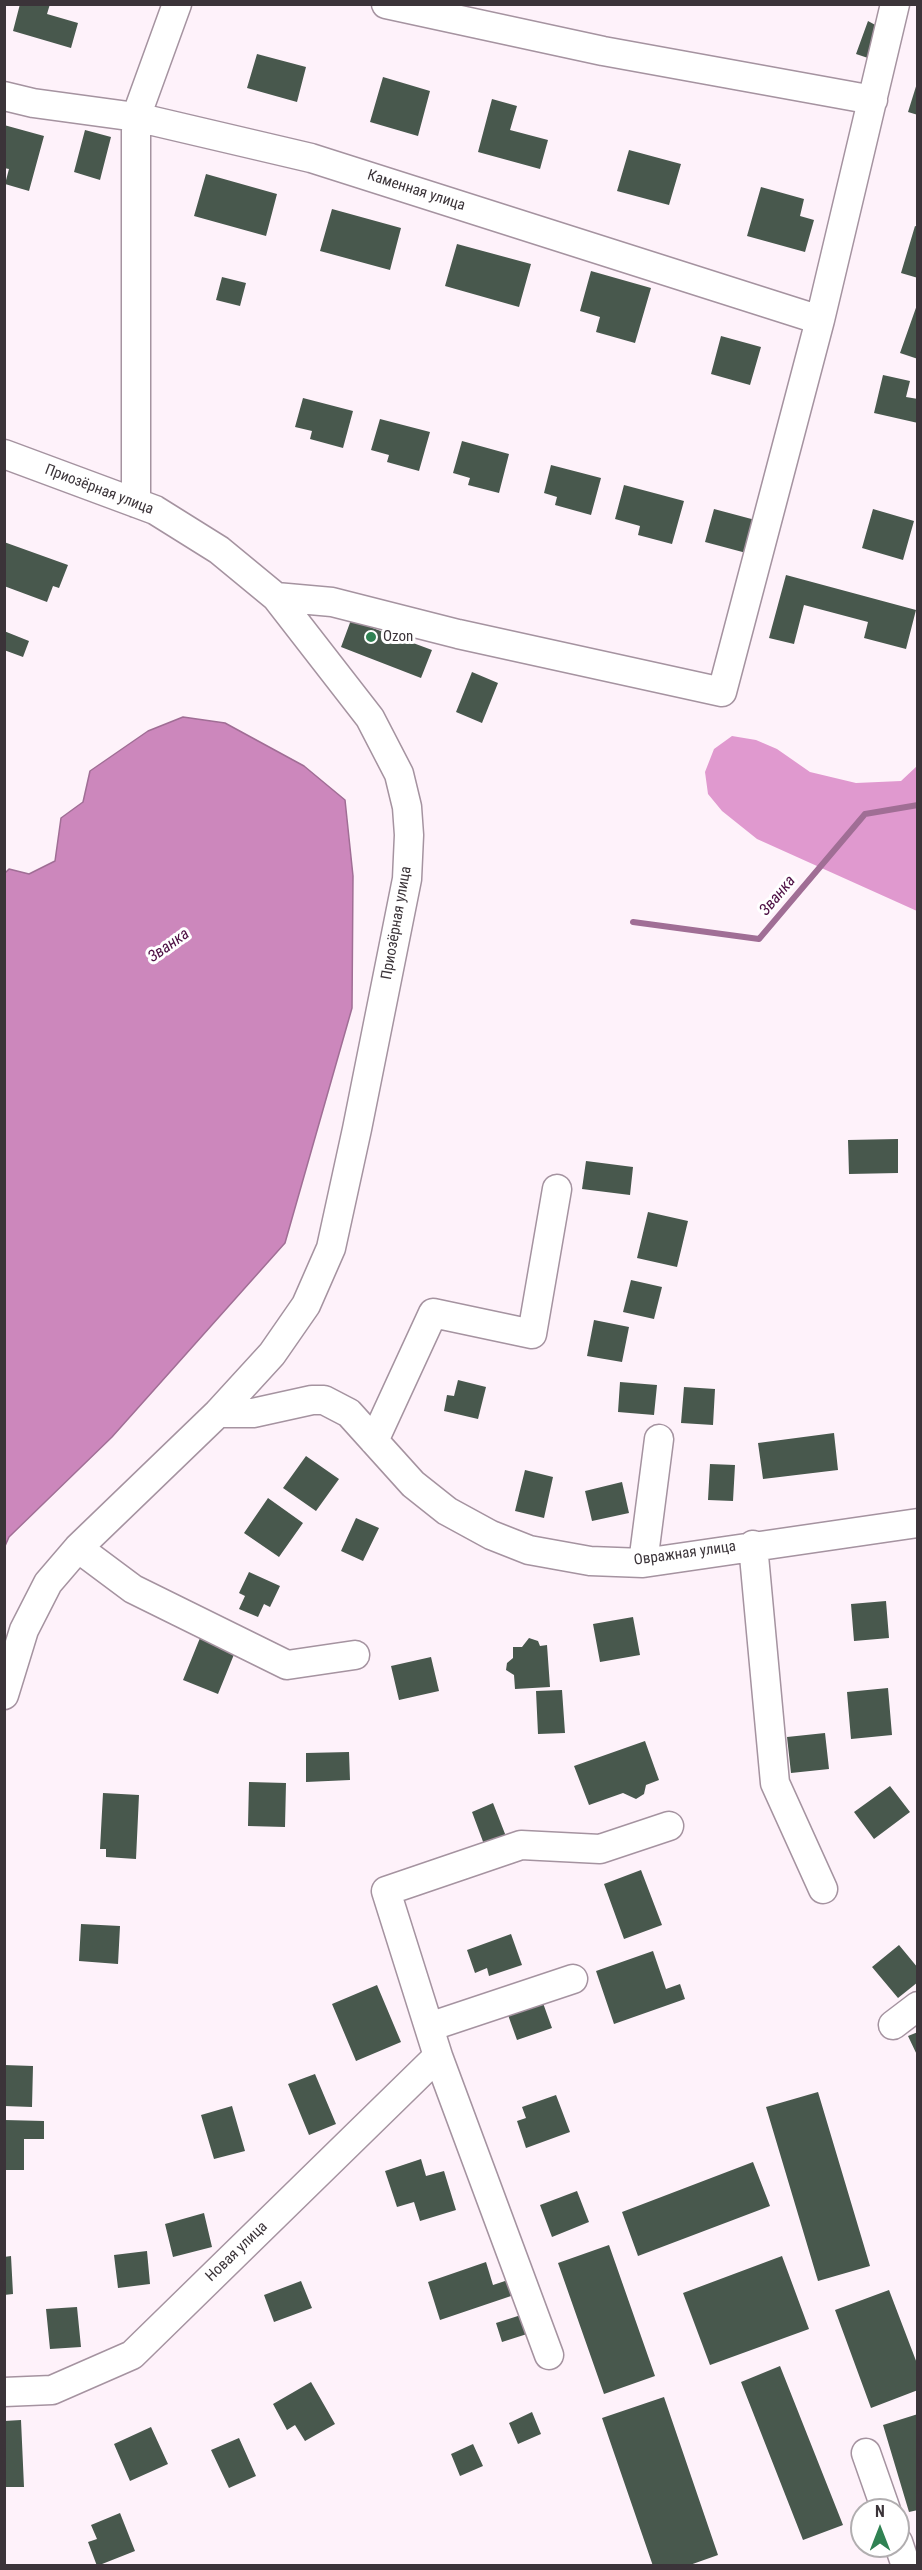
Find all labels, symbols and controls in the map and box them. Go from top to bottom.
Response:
street label: Каменная улица [365,167,467,215]
street label: Приозёрная улица [42,461,156,519]
place label: Ozon [383,628,413,646]
marker: Ozon [364,630,378,644]
street label: Приозёрная улица [378,865,416,981]
water label: Званка [756,872,800,920]
water label: Званка [145,925,193,967]
street label: Овражная улица [633,1538,737,1570]
street label: Новая улица [203,2218,271,2286]
north arrow [850,2498,910,2558]
text: N [875,2502,885,2521]

